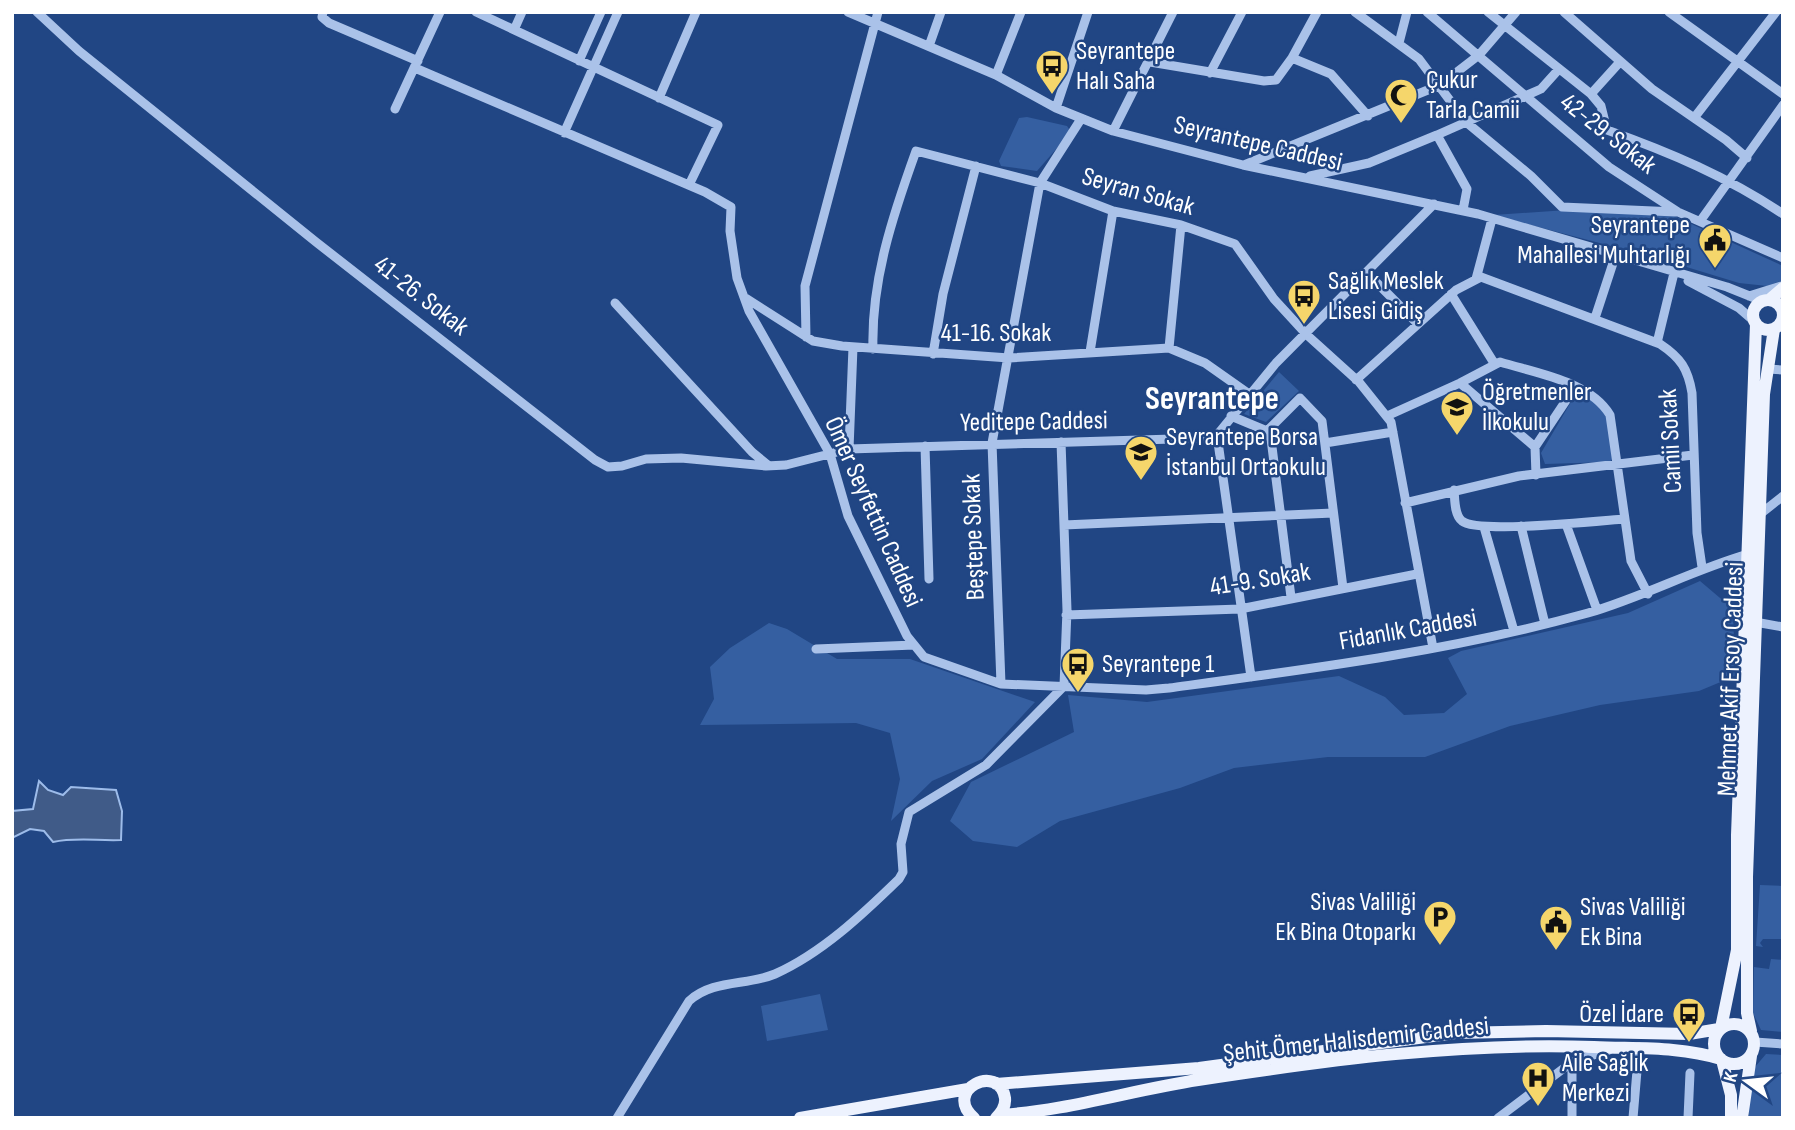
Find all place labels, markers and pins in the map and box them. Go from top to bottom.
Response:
place label: Seyrantepe Halı Saha [1076,36,1175,97]
bus stop icon: Seyrantepe Halı Saha [1033,47,1071,96]
place label: Çukur Tarla Camii [1426,65,1520,126]
mosque icon: Çukur Tarla Camii [1382,76,1420,125]
place label: Seyrantepe Mahallesi Muhtarlığı [1517,210,1690,271]
public building icon: Seyrantepe Mahallesi Muhtarlığı [1696,221,1734,270]
place label: Sağlık Meslek Lisesi Gidiş [1328,266,1444,327]
bus stop icon: Sağlık Meslek Lisesi Gidiş [1285,277,1323,326]
place label: Öğretmenler İlkokulu [1482,377,1592,438]
school or university icon: Öğretmenler İlkokulu [1438,388,1476,437]
place label: Seyrantepe Borsa İstanbul Ortaokulu [1166,422,1326,483]
school or university icon: Seyrantepe Borsa İstanbul Ortaokulu [1122,433,1160,482]
bus stop icon: Seyrantepe 1 [1059,645,1097,694]
place label: Seyrantepe 1 [1102,649,1214,680]
place label: Sivas Valiliği Ek Bina Otoparkı [1275,887,1416,948]
place label: Sivas Valiliği Ek Bina [1580,892,1686,953]
parking icon: Sivas Valiliği Ek Bina Otoparkı [1421,898,1459,947]
public building icon: Sivas Valiliği Ek Bina [1537,903,1575,952]
bus stop icon: Özel İdare [1670,995,1708,1044]
place label: Özel İdare [1579,999,1664,1030]
place label: Aile Sağlık Merkezi [1561,1048,1649,1109]
hospital icon: Aile Sağlık Merkezi [1519,1059,1557,1108]

